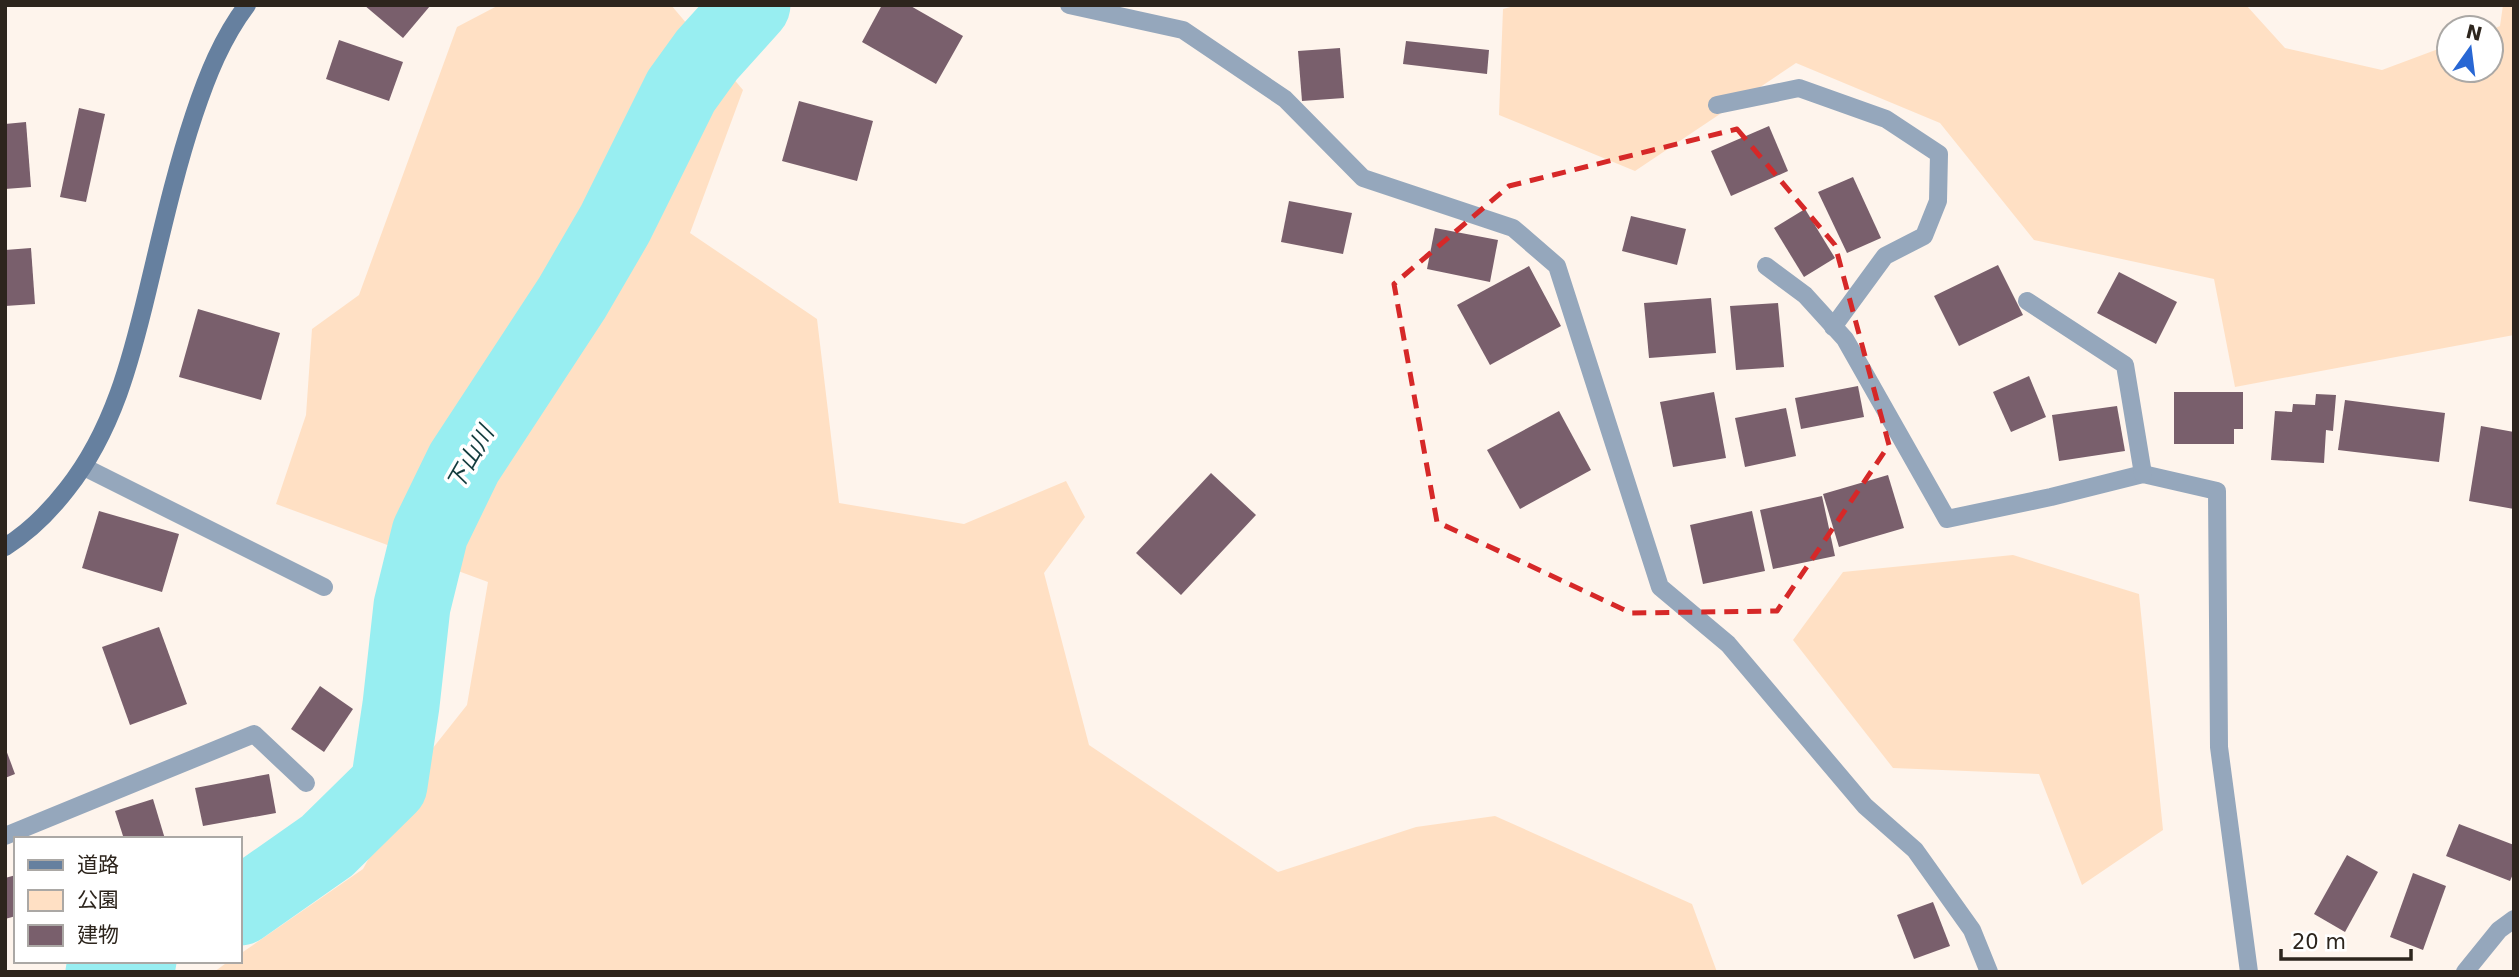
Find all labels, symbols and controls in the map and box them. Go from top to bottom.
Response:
north arrow [2435,14,2505,84]
text: N [2464,20,2484,45]
water label: 下山川 [441,419,500,494]
legend [14,837,242,963]
text: 道路 [77,853,119,877]
text: 公園 [77,888,119,912]
scale bar [2281,918,2410,962]
text: 建物 [77,923,119,947]
text: 20 m [2292,930,2346,954]

